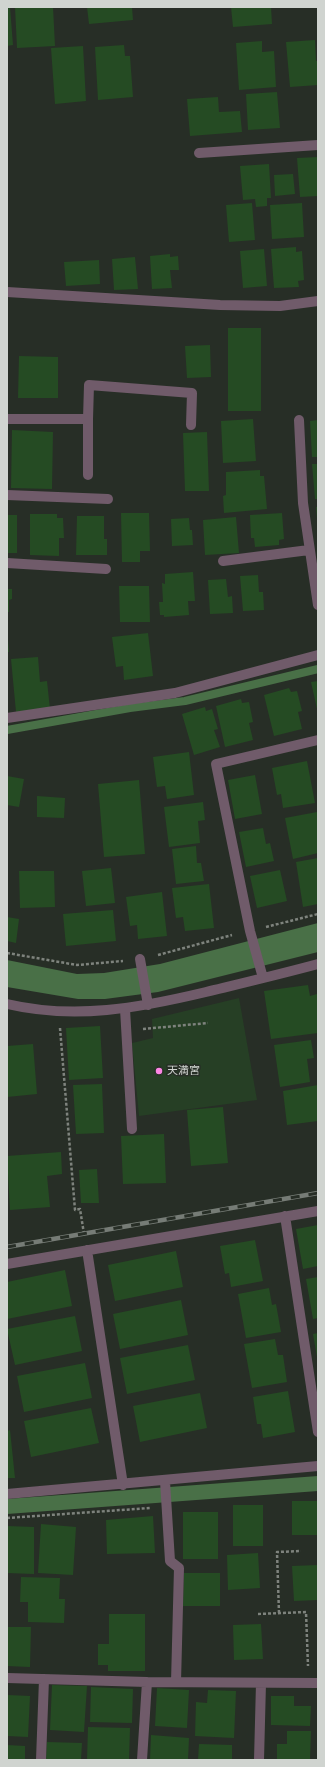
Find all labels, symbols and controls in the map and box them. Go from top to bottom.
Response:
place label: 天満宮 [167,1064,200,1078]
marker: 天満宮 [154,1066,164,1076]

